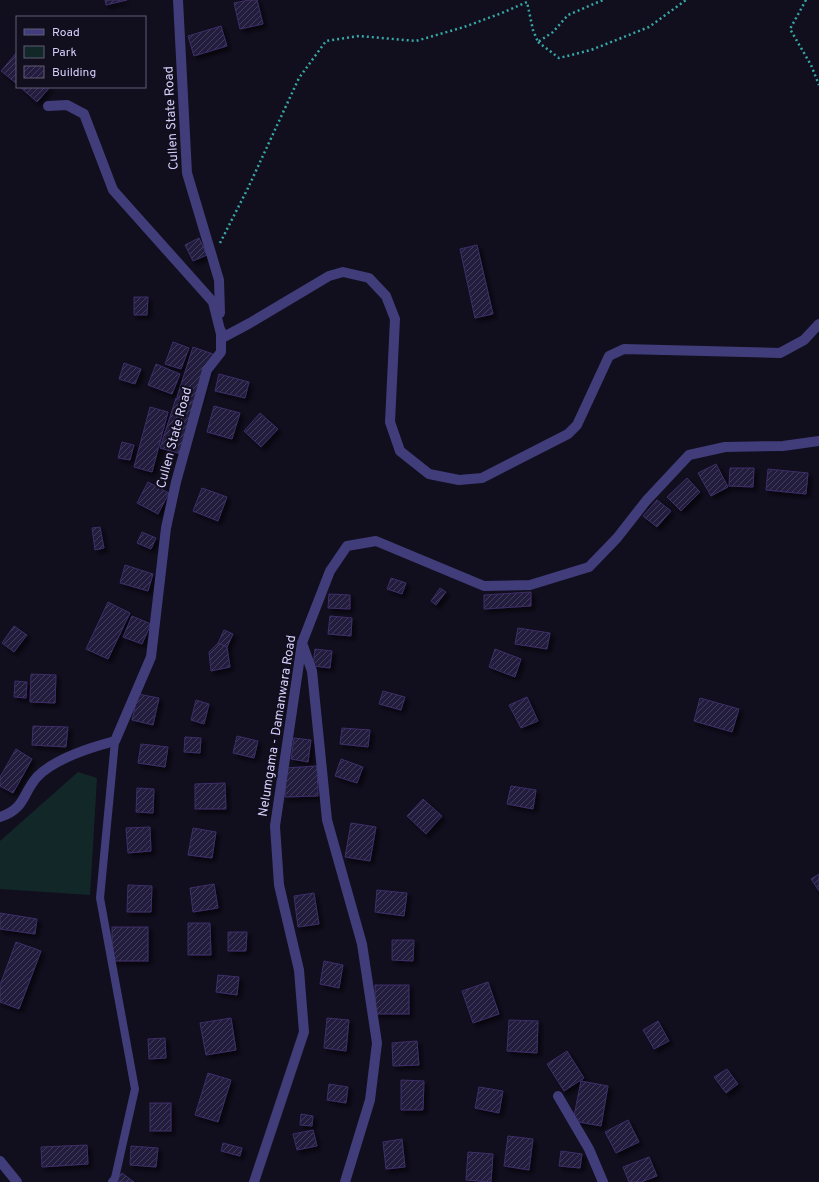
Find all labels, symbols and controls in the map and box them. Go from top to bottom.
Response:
legend [16,16,146,88]
text: Road [52,25,80,41]
text: Park [52,45,77,61]
text: Building [52,65,96,81]
street label: Cullen State Road [161,66,183,170]
street label: Cullen State Road [154,386,196,490]
street label: Nelumgama - Damanwara Road [256,634,300,818]

